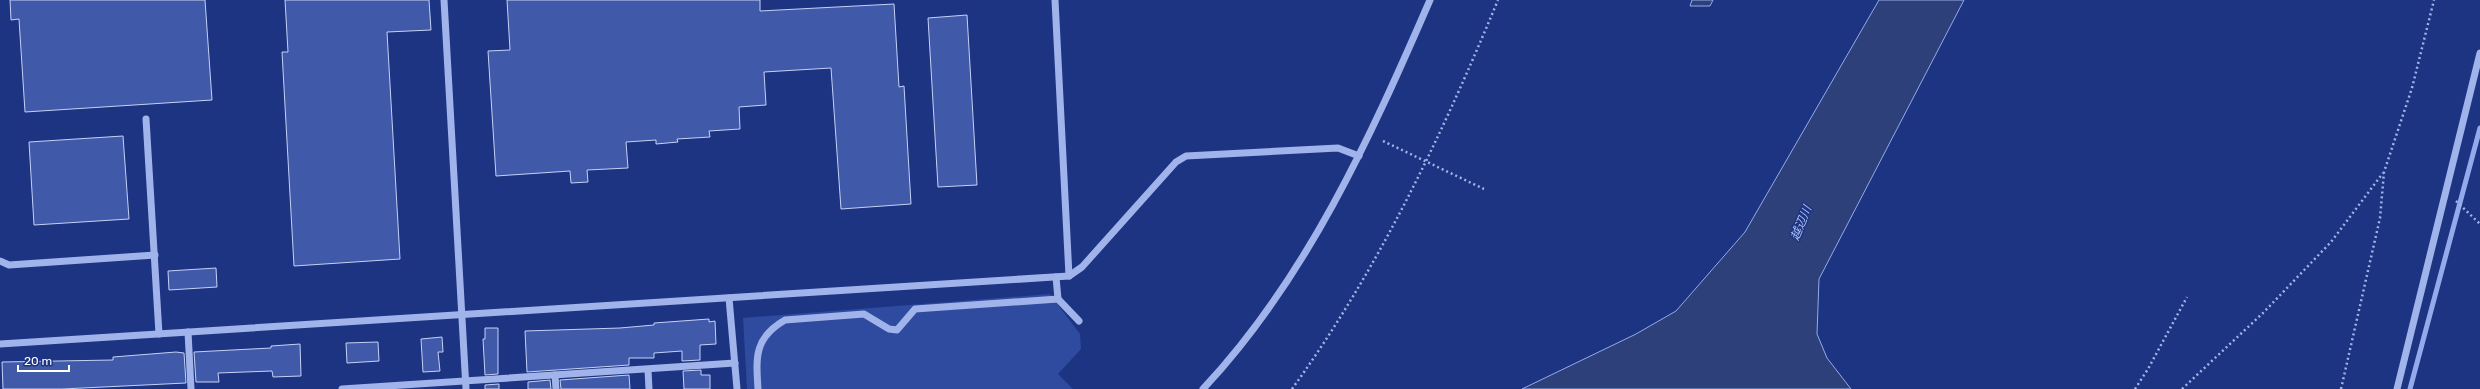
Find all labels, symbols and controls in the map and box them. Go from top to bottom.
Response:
water label: 越辺川 [1788,202,1815,242]
scale bar [18,347,69,373]
text: 20 m [24,354,52,368]

